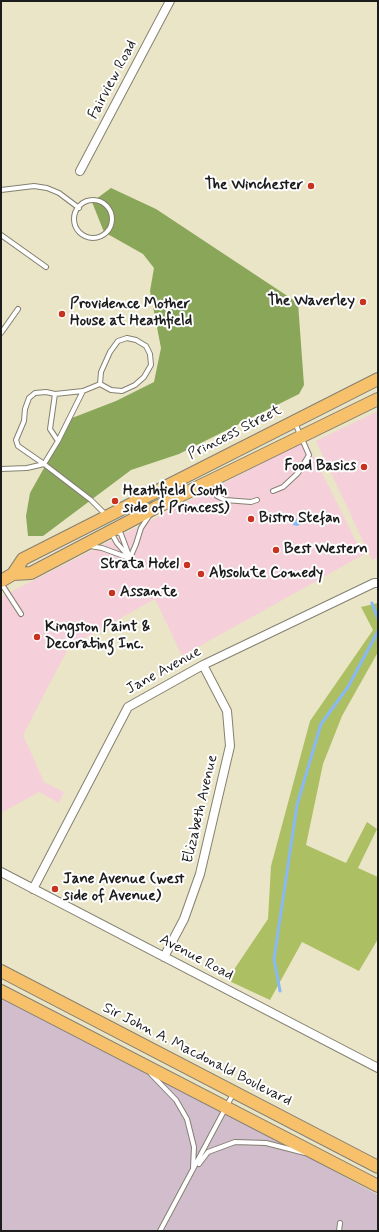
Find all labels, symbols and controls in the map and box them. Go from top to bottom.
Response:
street label: Fairview Road [85,38,141,122]
place label: The Winchester [205,177,303,195]
marker: The Winchester [306,181,316,191]
place label: The Waverley [267,293,355,311]
place label: Providence Mother House at Heathfield [70,296,192,331]
marker: The Waverley [358,297,368,307]
marker: Providence Mother House at Heathfield [57,309,67,319]
street label: Princess Street [185,402,285,464]
place label: Food Basics [284,458,356,476]
marker: Food Basics [359,462,369,472]
place label: Heathfield (south side of Princess) [123,483,229,518]
marker: Heathfield (south side of Princess) [110,496,120,506]
place label: Bistro Stefan [259,510,340,528]
marker: Bistro Stefan [246,514,256,524]
place label: Best Western [284,541,368,559]
marker: Best Western [271,545,281,555]
place label: Strata Hotel [101,556,179,574]
marker: Strata Hotel [182,560,192,570]
place label: Absolute Comedy [209,565,323,583]
marker: Absolute Comedy [196,569,206,579]
place label: Assante [120,584,177,602]
marker: Assante [107,588,117,598]
place label: Kingston Paint & Decorating Inc. [45,619,150,654]
marker: Kingston Paint & Decorating Inc. [32,632,42,642]
street label: Jane Avenue [123,643,205,699]
street label: Elizabeth Avenue [180,753,222,865]
place label: Jane Avenue (west side of Avenue) [63,871,184,906]
marker: Jane Avenue (west side of Avenue) [50,884,60,894]
street label: Avenue Road [156,931,236,985]
street label: Sir John A. Macdonald Boulevard [99,999,295,1111]

